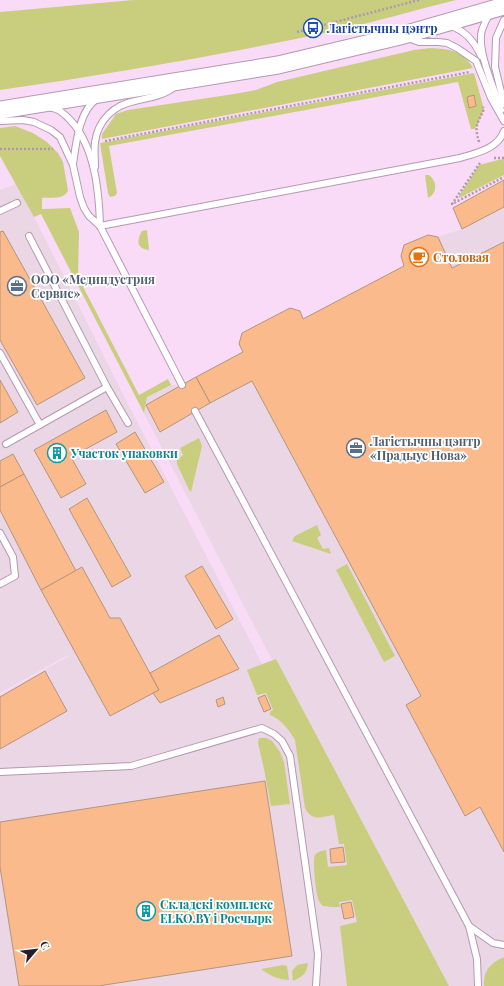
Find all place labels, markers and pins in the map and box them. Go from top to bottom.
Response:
bus stop icon: Лагістычны цэнтр [302,17,324,39]
place label: Лагістычны цэнтр [326,20,437,36]
cafe icon: Столовая [408,246,430,268]
place label: Столовая [433,249,489,265]
place label: ООО «Мединдустрия Сервис» [31,271,155,301]
office icon: ООО «Мединдустрия Сервис» [6,275,28,297]
place label: Лагістычны цэнтр «Прадыус Нова» [369,433,480,463]
office icon: Лагістычны цэнтр «Прадыус Нова» [345,437,367,459]
building icon: Участок упаковки [46,442,68,464]
place label: Участок упаковки [70,445,178,461]
place label: Складскі комплекс ELKO.BY і Росчырк [160,896,273,926]
building icon: Складскі комплекс ELKO.BY і Росчырк [135,900,157,922]

